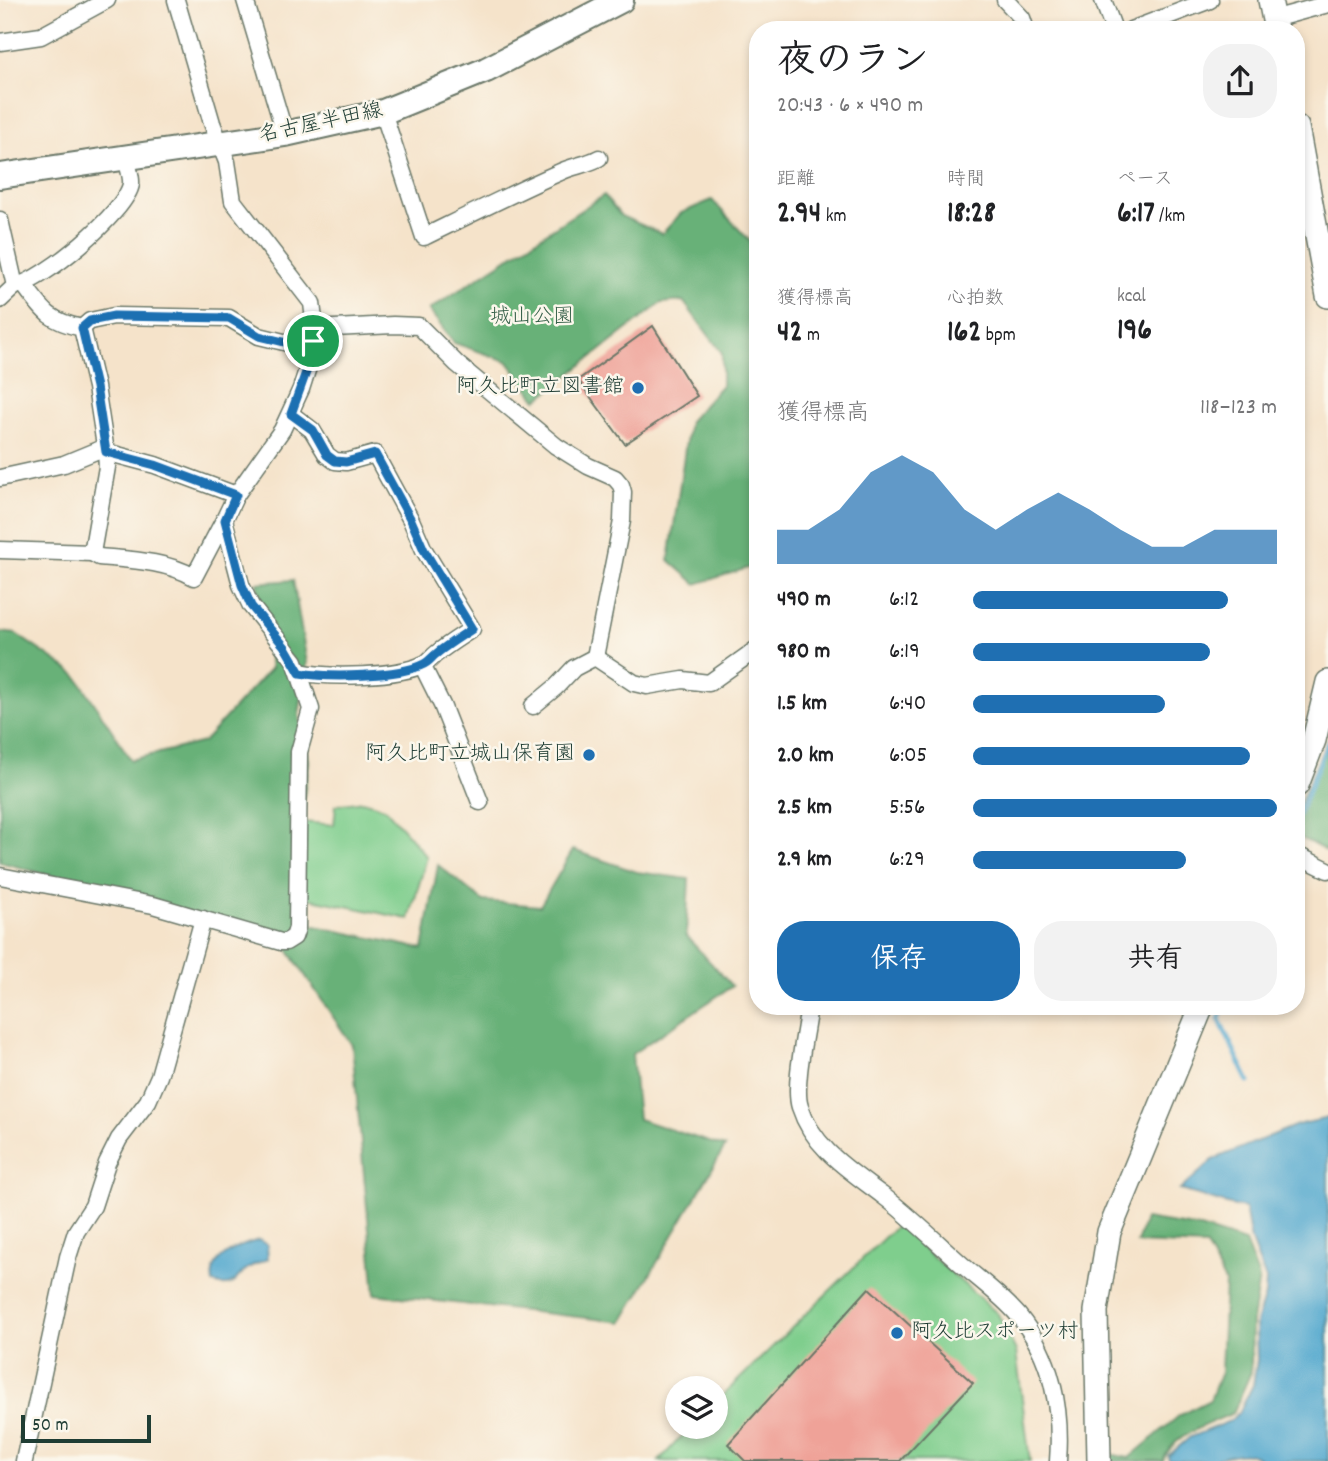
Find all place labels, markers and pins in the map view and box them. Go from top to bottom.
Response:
pin [283,311,343,371]
place label: 阿久比町立図書館 [456,373,624,403]
marker: 阿久比町立図書館 [630,380,646,396]
place label: 阿久比町立城山保育園 [365,740,575,770]
marker: 阿久比町立城山保育園 [581,747,597,763]
place label: 阿久比スポーツ村 [911,1318,1079,1348]
marker: 阿久比スポーツ村 [889,1325,905,1341]

